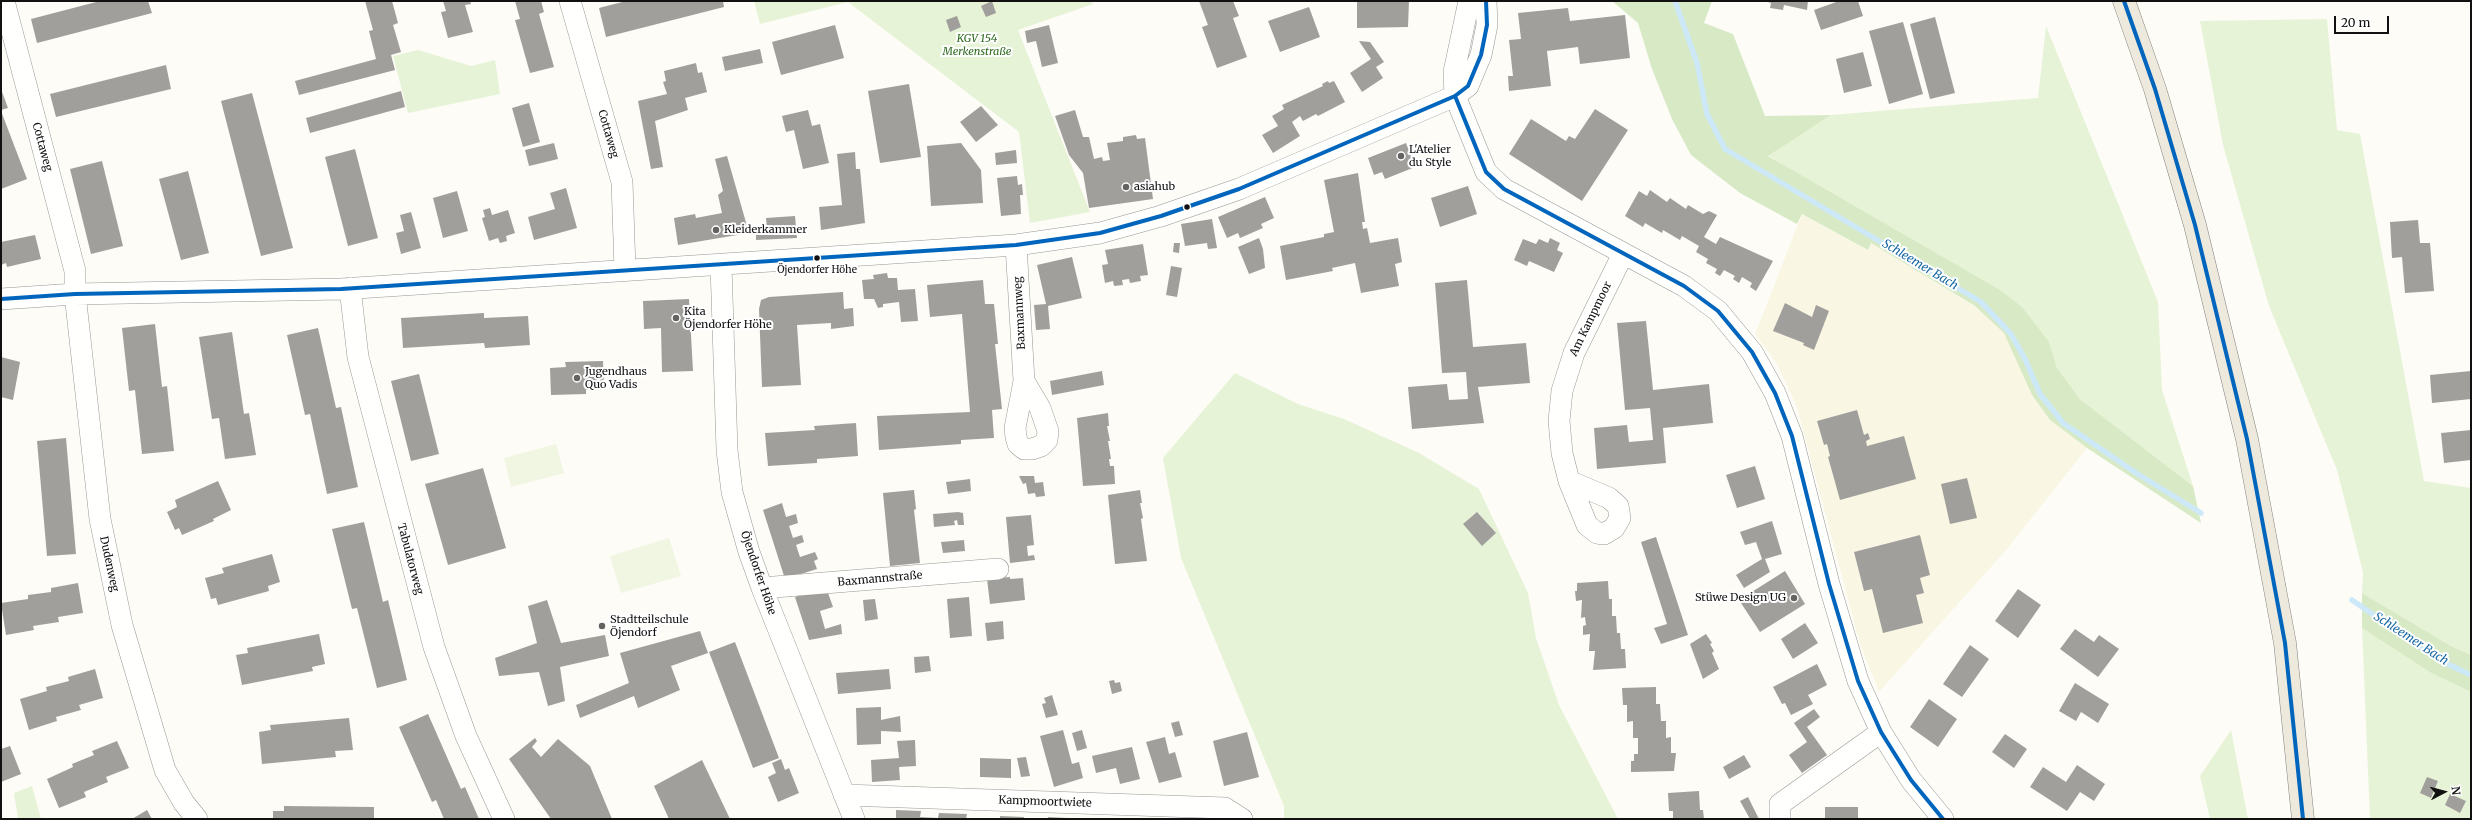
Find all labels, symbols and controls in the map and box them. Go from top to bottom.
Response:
scale bar [2336,8,2391,34]
text: 20 m [2341,15,2370,30]
park label: KGV 154 Merkenstraße [943,32,1011,58]
street label: Cottaweg [595,108,621,160]
street label: Cottaweg [29,121,55,173]
place label: L'Atelier du Style [1409,143,1451,169]
marker: L'Atelier du Style [1396,151,1406,161]
place label: asiahub [1134,180,1175,194]
marker: asiahub [1121,182,1131,192]
unlabelled marker [1182,202,1192,212]
place label: Kleiderkammer [724,223,807,237]
marker: Kleiderkammer [711,225,721,235]
water label: Schleemer Bach [1879,237,1961,293]
marker: Öjendorfer Höhe [812,253,822,263]
place label: Öjendorfer Höhe [777,264,857,276]
street label: Baxmannweg [1011,276,1029,350]
street label: Am Kampmoor [1567,279,1615,359]
place label: Kita Öjendorfer Höhe [684,305,772,331]
marker: Kita Öjendorfer Höhe [671,313,681,323]
place label: Jugendhaus Quo Vadis [585,365,647,391]
marker: Jugendhaus Quo Vadis [572,373,582,383]
street label: Tabulatorweg [394,522,426,596]
street label: Öjendorfer Höhe [737,529,779,617]
street label: Dudenweg [97,535,121,593]
street label: Baxmannstraße [837,569,923,589]
place label: Stüwe Design UG [1695,591,1786,605]
marker: Stüwe Design UG [1789,593,1799,603]
water label: Schleemer Bach [2371,610,2451,668]
place label: Stadtteilschule Öjendorf [610,613,688,639]
marker: Stadtteilschule Öjendorf [597,621,607,631]
north arrow [2424,772,2464,812]
text: N [2449,786,2463,796]
street label: Kampmoortwiete [998,794,1092,810]

